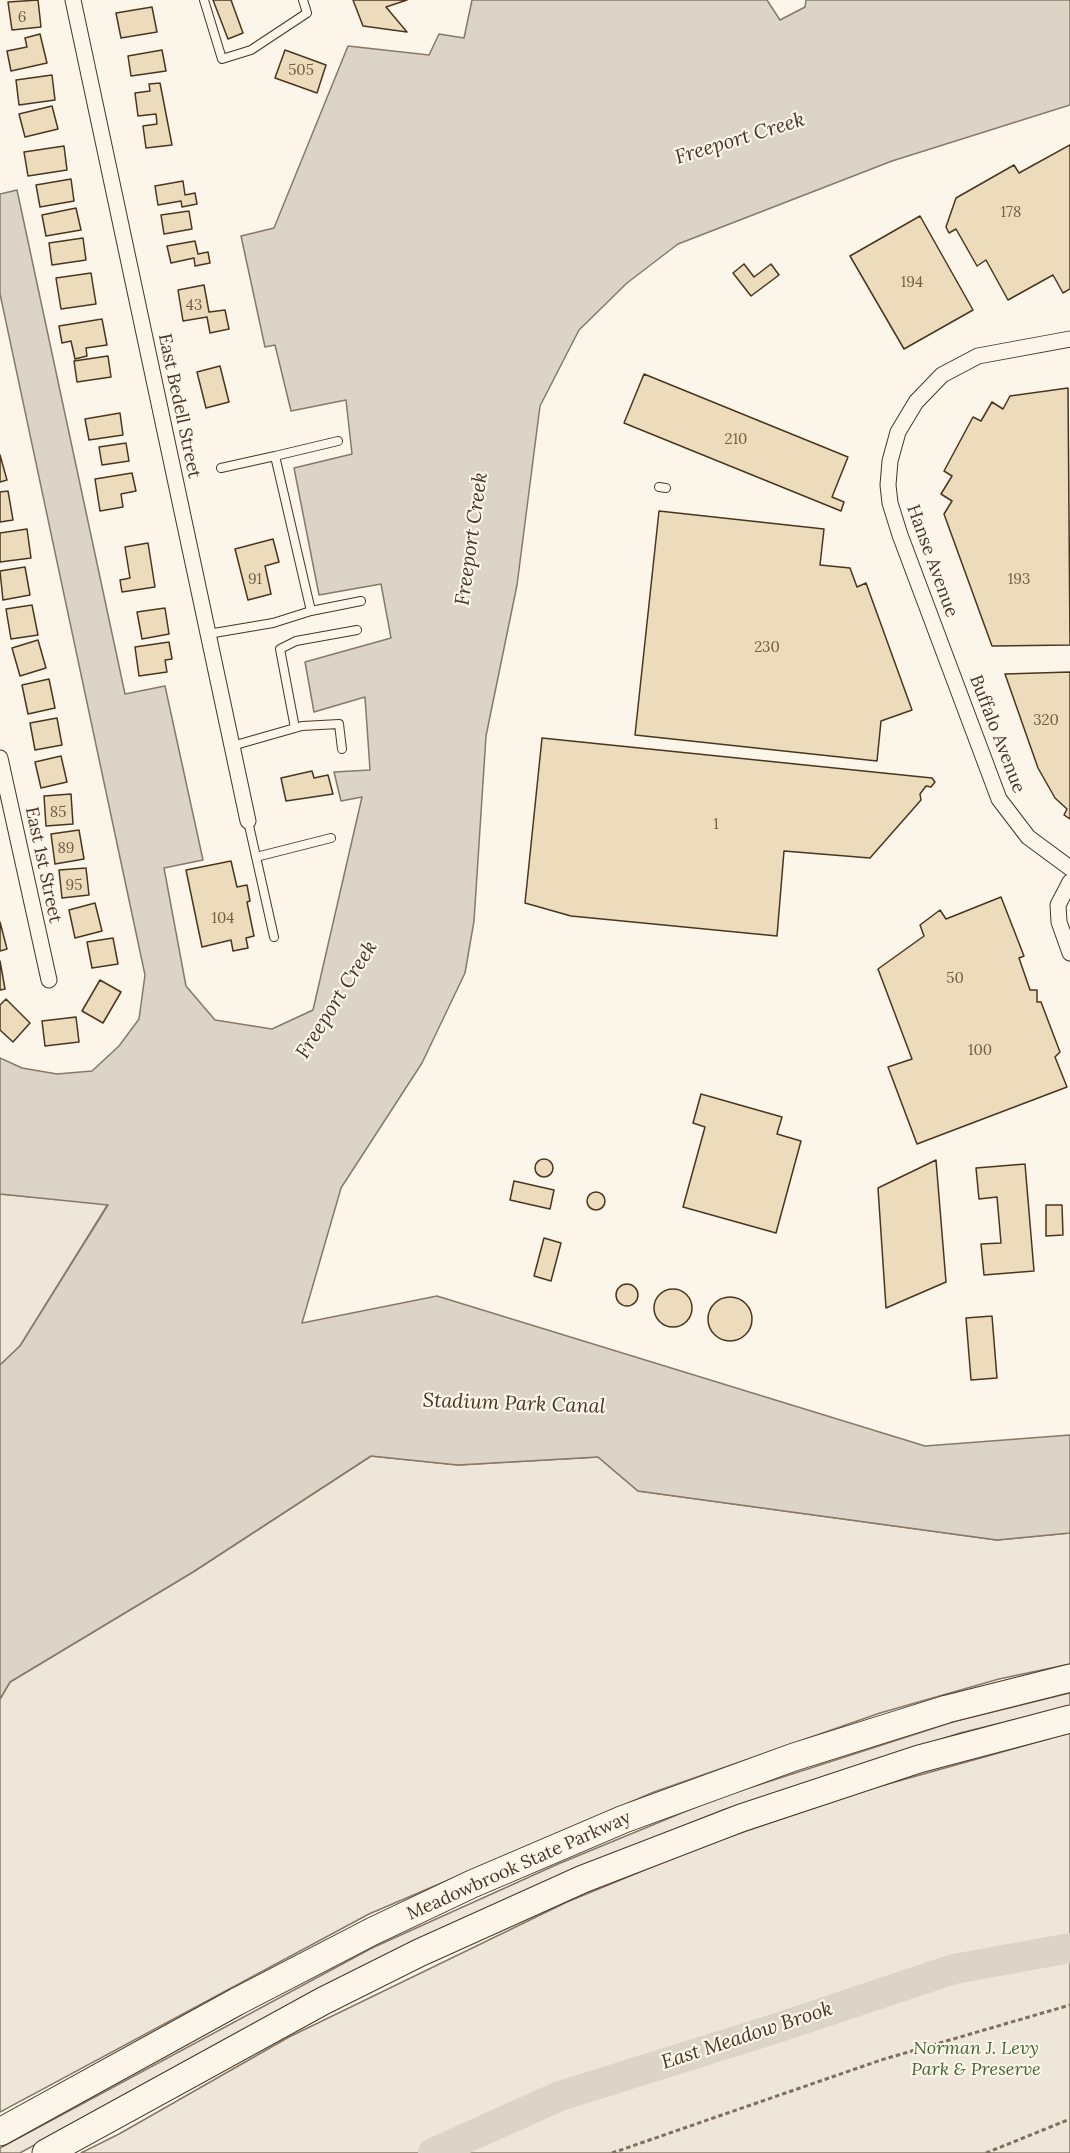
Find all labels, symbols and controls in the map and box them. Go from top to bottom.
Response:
house number: 6 [18,9,26,27]
house number: 505 [288,62,314,80]
water label: Freeport Creek [672,108,808,170]
house number: 178 [1001,204,1021,222]
house number: 194 [901,274,923,292]
house number: 43 [186,297,202,315]
street label: East Bedell Street [153,332,205,480]
house number: 210 [725,431,747,449]
water label: Freeport Creek [451,471,493,607]
street label: Hanse Avenue [902,502,962,620]
house number: 91 [248,571,262,589]
house number: 193 [1008,571,1030,589]
house number: 230 [754,639,780,657]
street label: Buffalo Avenue [965,672,1029,796]
house number: 320 [1033,712,1059,730]
house number: 85 [50,804,66,822]
street label: East 1st Street [20,805,66,925]
house number: 1 [713,816,719,834]
house number: 89 [58,840,74,858]
house number: 95 [66,877,82,895]
house number: 104 [212,910,234,928]
water label: Freeport Creek [291,937,383,1063]
house number: 50 [946,970,964,988]
house number: 100 [968,1042,992,1060]
water label: Stadium Park Canal [422,1389,606,1419]
street label: Meadowbrook State Parkway [404,1807,634,1925]
water label: East Meadow Brook [658,1997,836,2075]
park label: Norman J. Levy Park & Preserve [911,2038,1041,2080]

